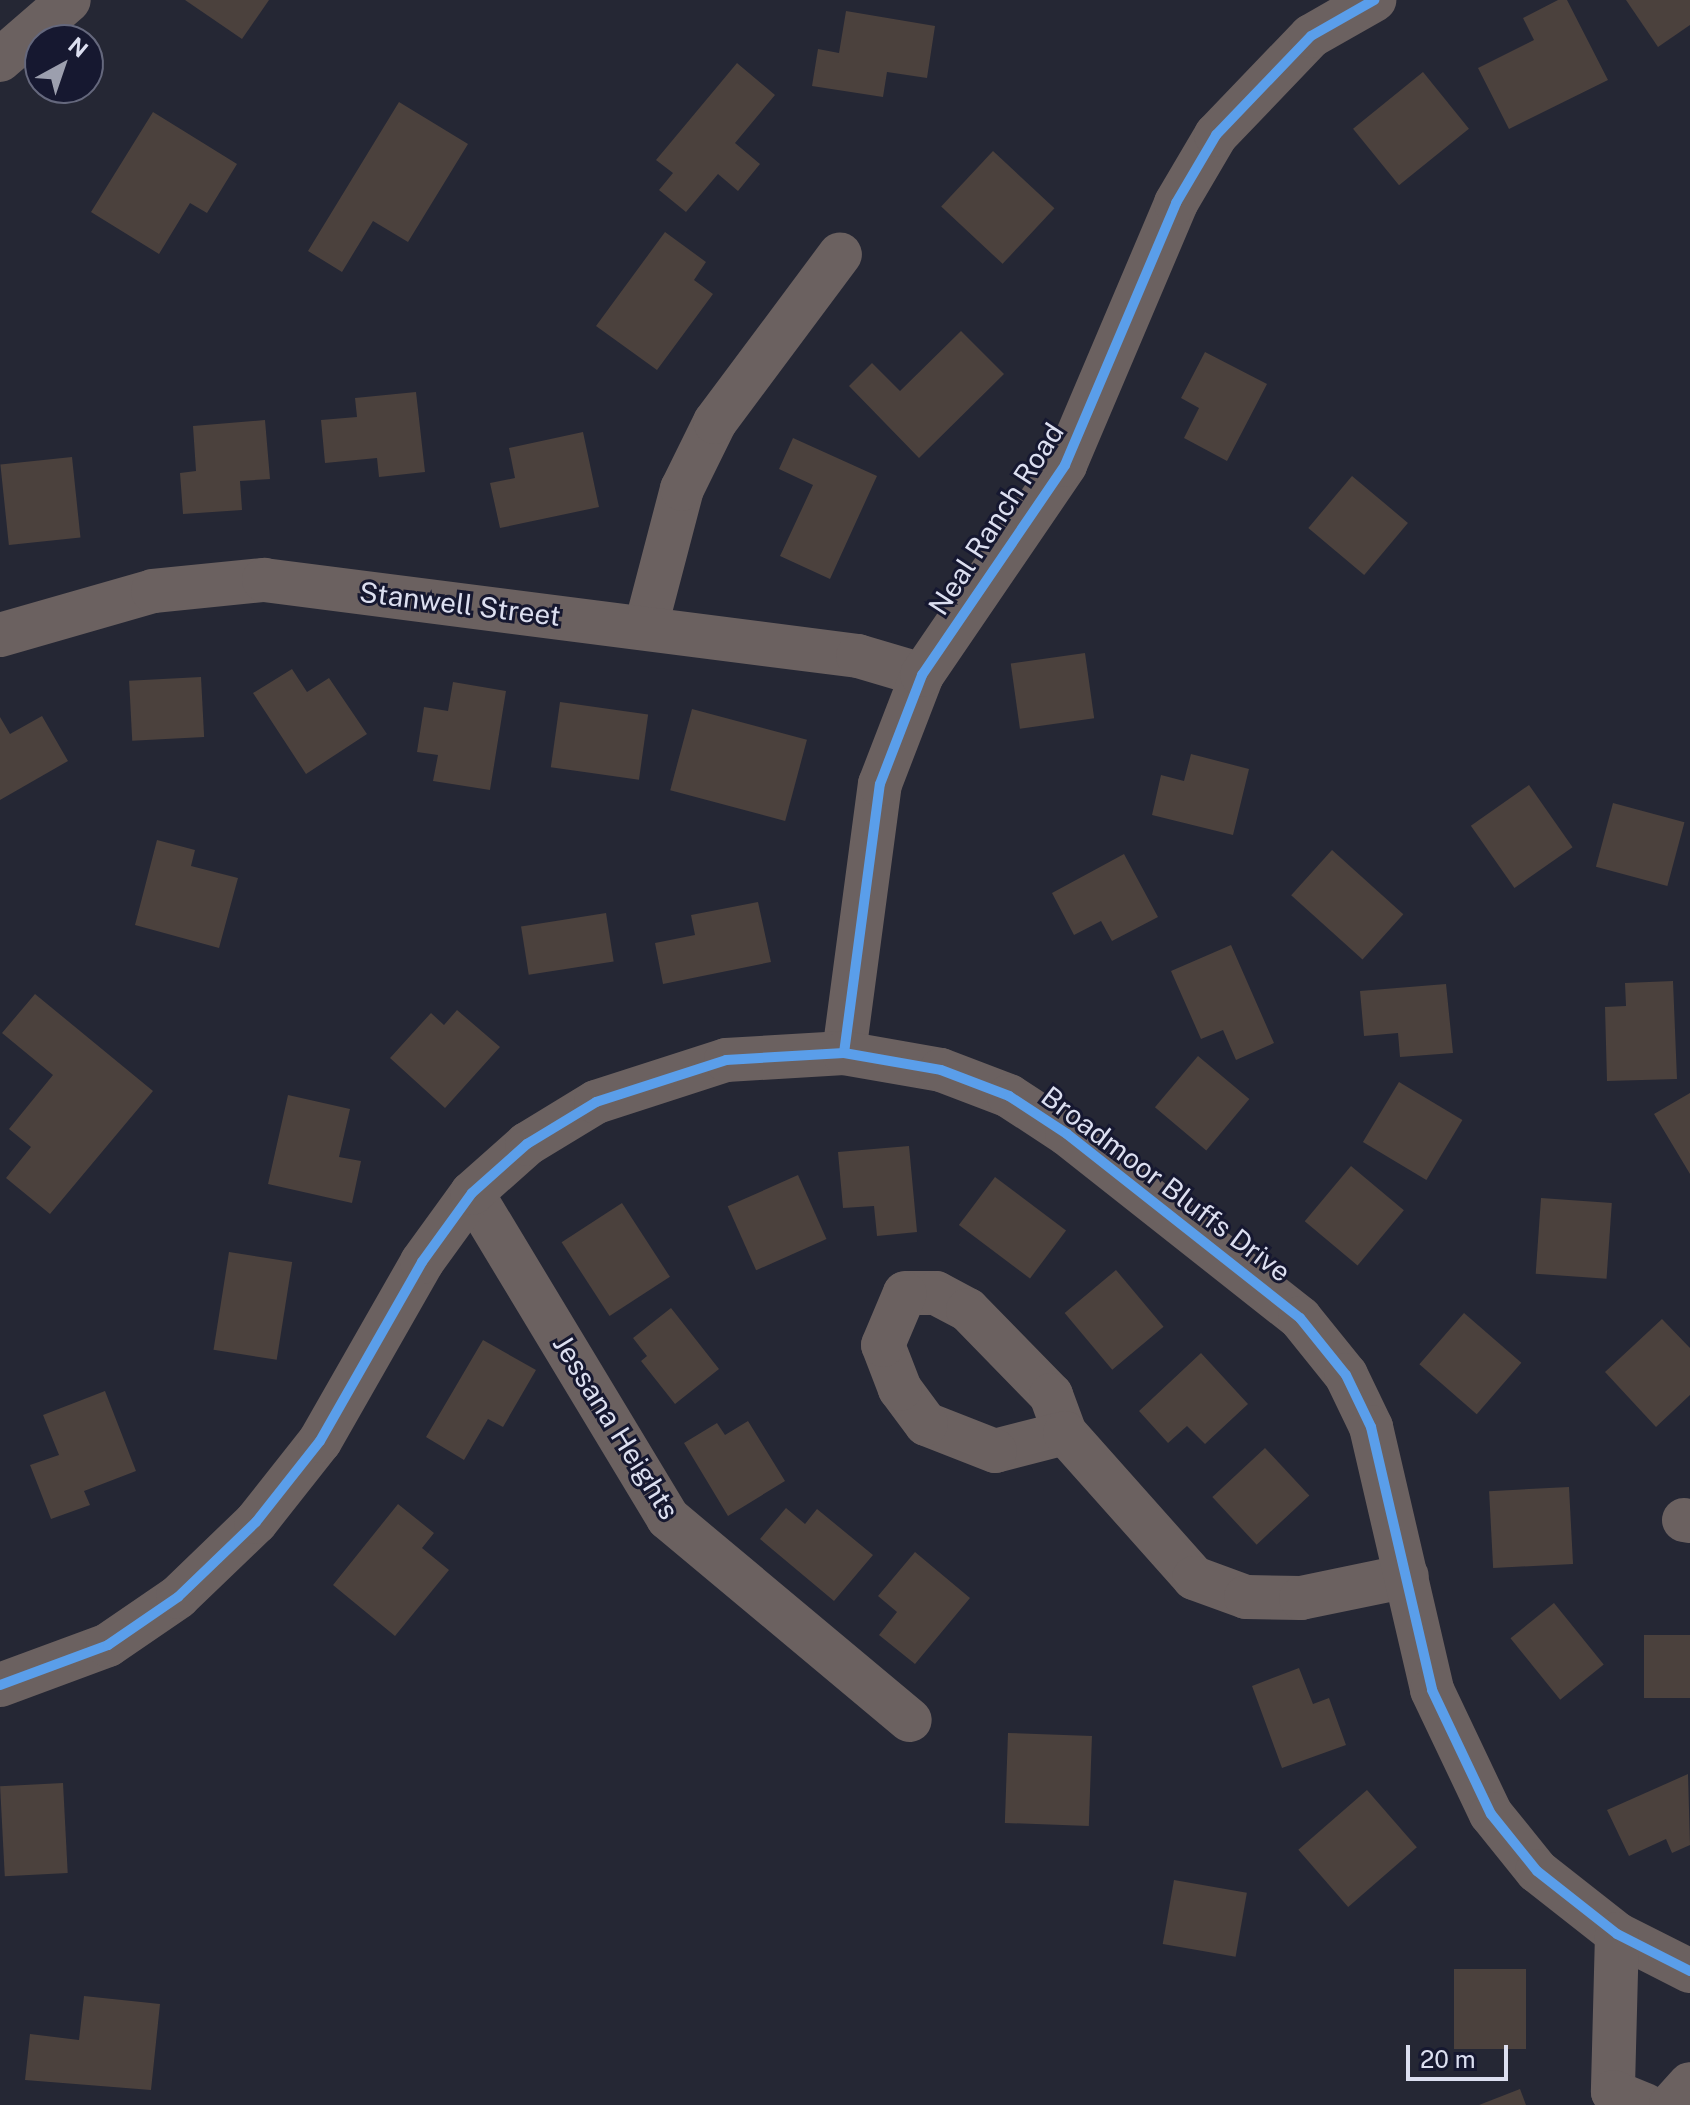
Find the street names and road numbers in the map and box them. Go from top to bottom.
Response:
street label: Neal Ranch Road [921,417,1071,621]
street label: Stanwell Street [357,575,563,633]
street label: Broadmoor Bluffs Drive [1035,1079,1297,1289]
street label: Jessana Heights [546,1329,686,1525]

